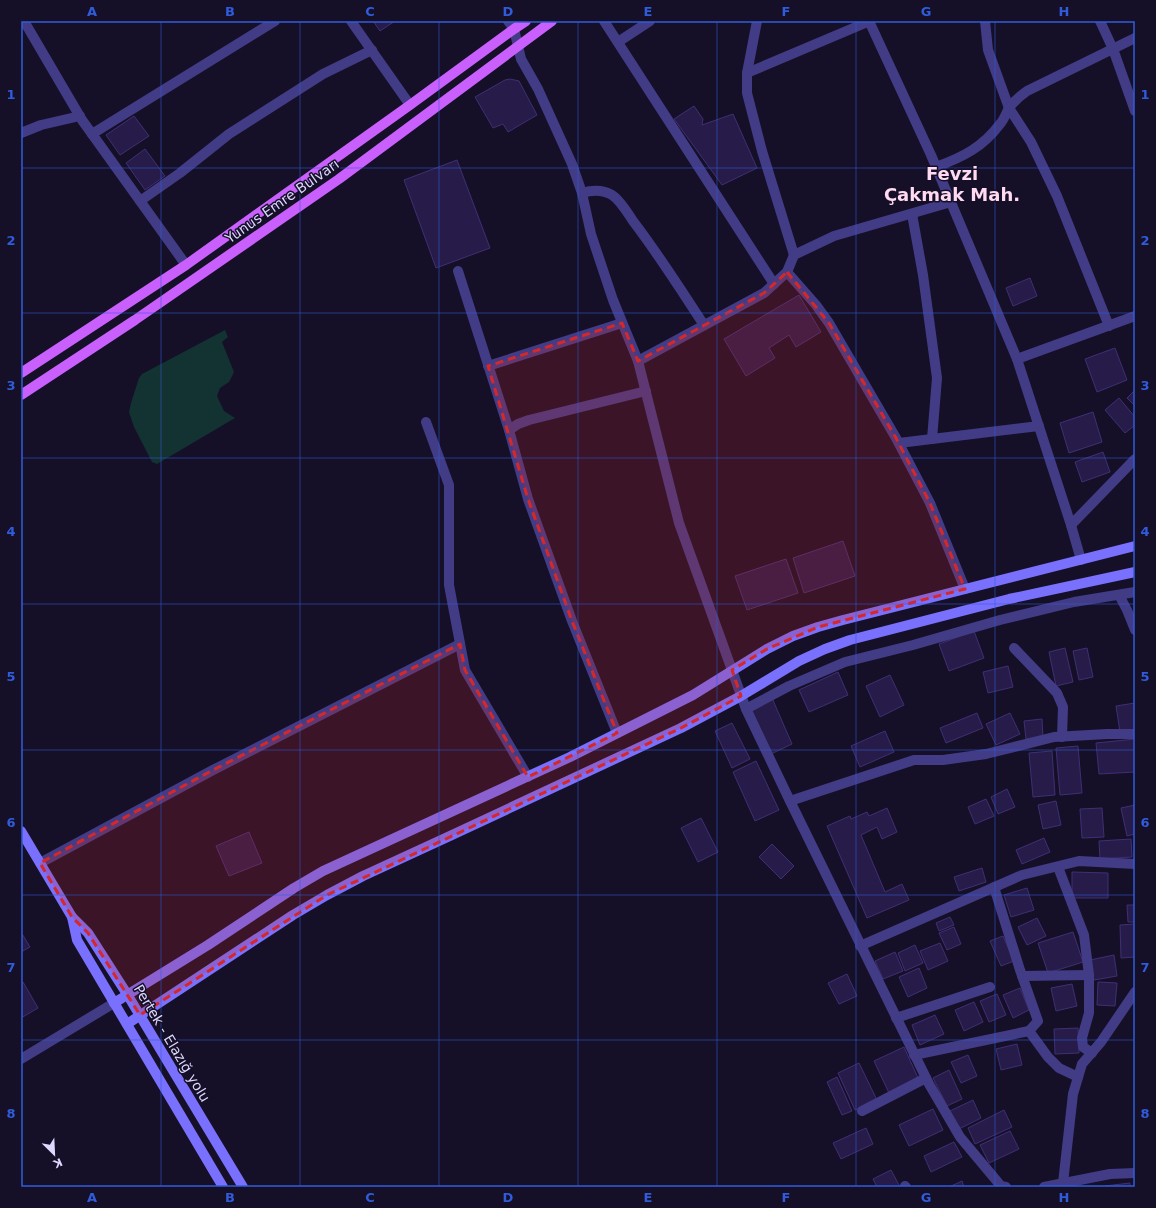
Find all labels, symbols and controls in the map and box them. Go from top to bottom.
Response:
text: A [87,4,97,19]
text: B [225,4,235,19]
text: C [365,4,375,19]
text: D [503,4,514,19]
text: E [644,4,652,19]
text: F [782,4,790,19]
text: G [921,4,931,19]
text: H [1059,4,1069,19]
text: 1 [6,87,16,102]
text: 1 [1140,87,1150,102]
street label: Yunus Emre Bulvarı [221,156,342,247]
district label: Fevzi Çakmak Mah. [884,163,1020,205]
text: 2 [6,233,16,248]
text: 2 [1140,233,1150,248]
text: 3 [6,378,16,393]
text: 3 [1140,378,1150,393]
text: 4 [6,524,16,539]
text: 4 [1140,524,1150,539]
text: 5 [6,669,16,684]
text: 5 [1140,669,1150,684]
text: 6 [6,815,16,830]
text: 6 [1140,815,1150,830]
text: 7 [6,960,16,975]
text: 7 [1140,960,1150,975]
street label: Pertek - Elazığ yolu [131,981,213,1105]
text: 8 [6,1106,16,1121]
text: 8 [1140,1106,1150,1121]
north arrow [34,1134,74,1174]
text: K [51,1155,64,1171]
text: A [87,1190,97,1205]
text: B [225,1190,235,1205]
text: C [365,1190,375,1205]
text: D [503,1190,514,1205]
text: E [644,1190,652,1205]
text: F [782,1190,790,1205]
text: G [921,1190,931,1205]
text: H [1059,1190,1069,1205]

